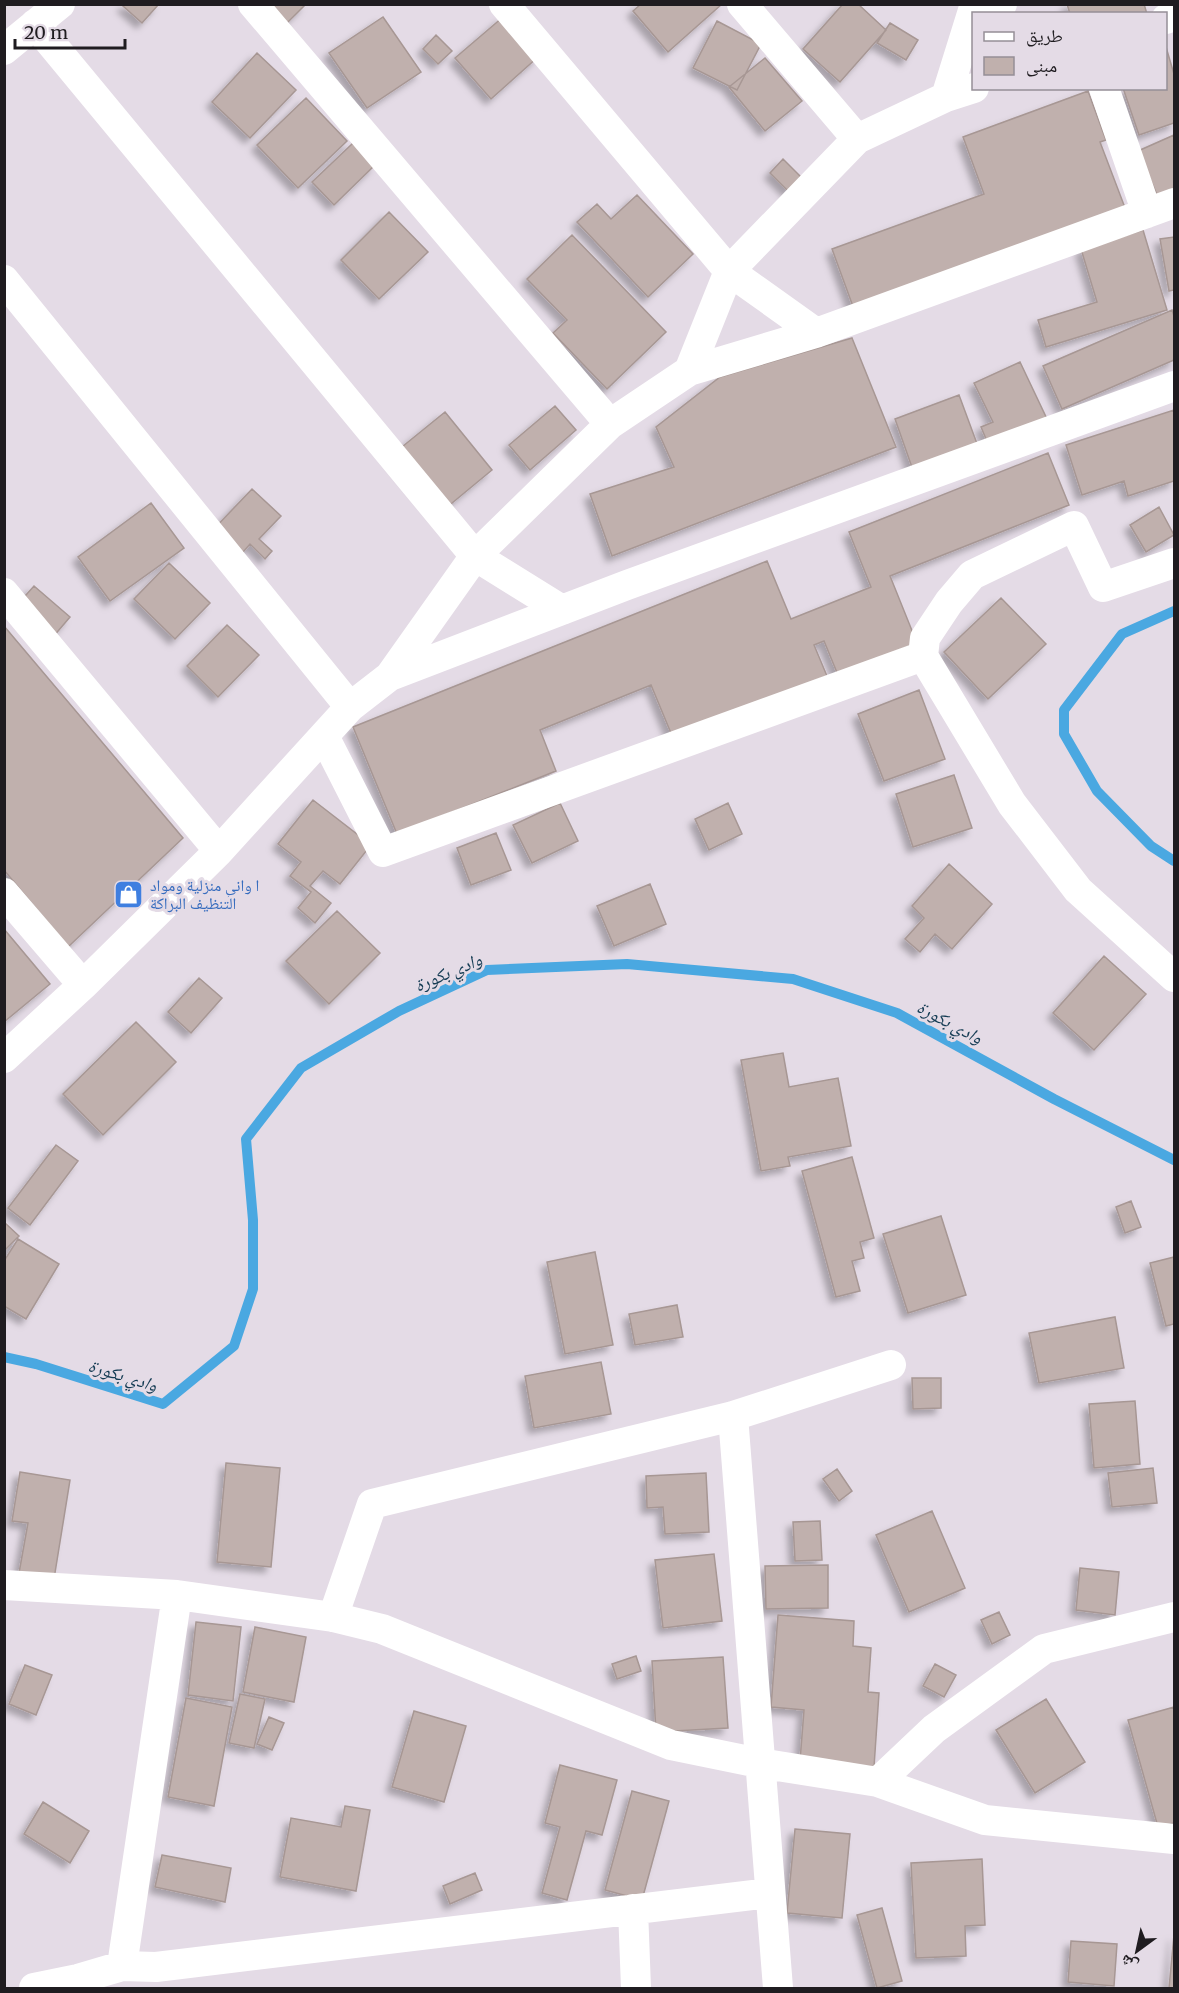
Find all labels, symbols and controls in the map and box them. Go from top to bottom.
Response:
scale bar [15,12,124,50]
legend [972,12,1167,90]
text: 20 m [24,21,68,44]
text: طريق [1026,24,1063,47]
text: مبنى [1026,54,1057,77]
place label: ا واني منزلية ومواد التنظيف البراكة [150,875,259,913]
shop icon: ا واني منزلية ومواد التنظيف البراكة [113,878,145,910]
water label: وادي بكورة [411,947,487,1000]
water label: وادي بكورة [912,995,987,1052]
water label: وادي بكورة [85,1354,161,1400]
north arrow [1107,1921,1167,1981]
text: ش [1116,1951,1141,1977]

